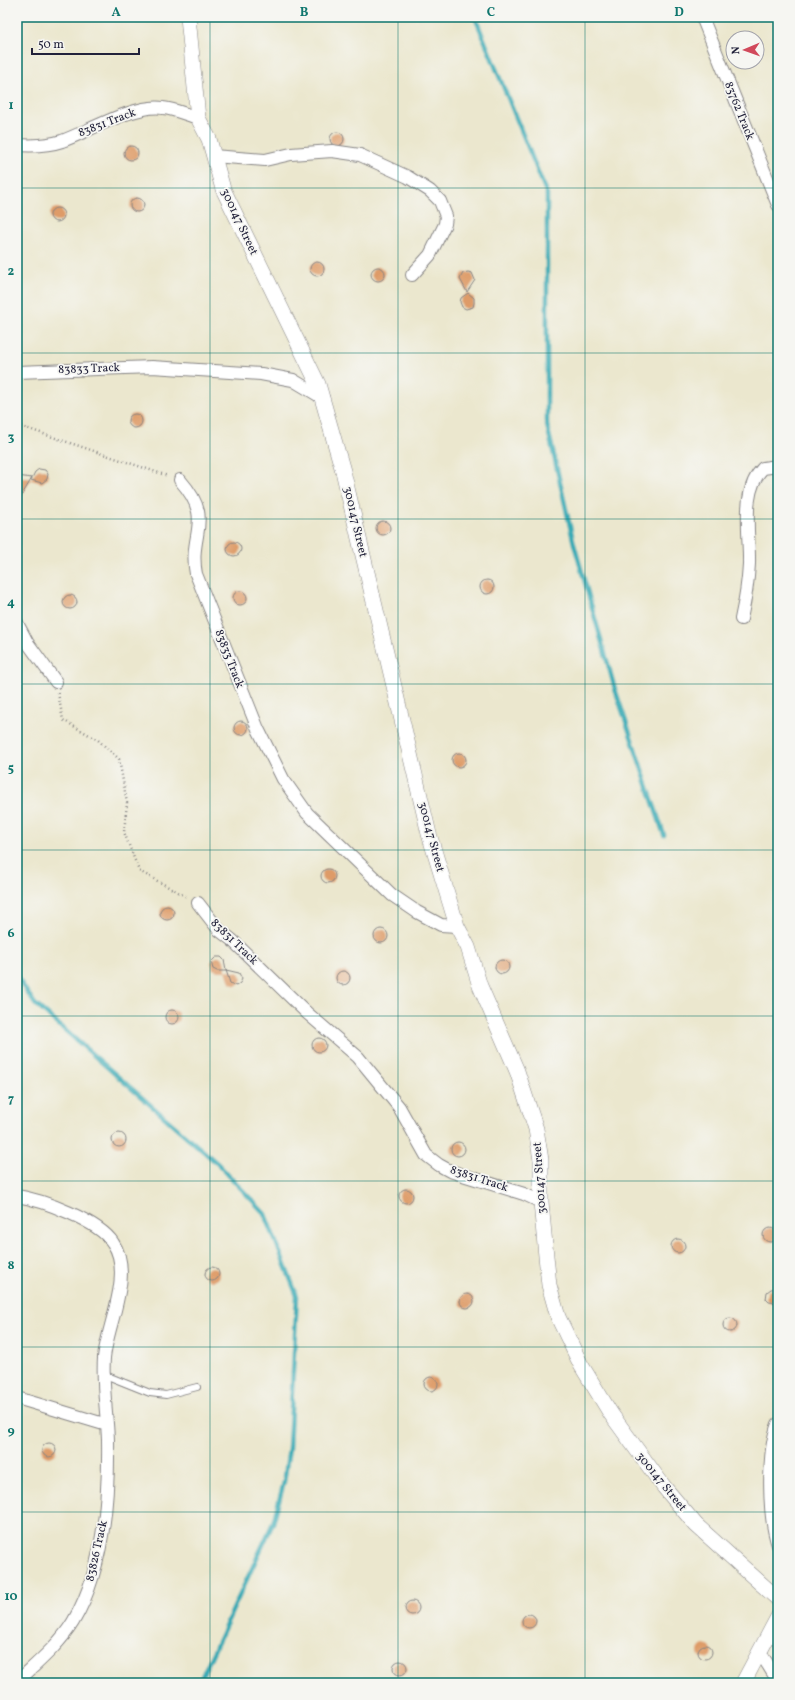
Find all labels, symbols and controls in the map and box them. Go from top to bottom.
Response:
text: A [111,4,121,22]
text: B [300,4,309,22]
text: C [487,4,495,22]
text: D [674,4,684,22]
scale bar [32,30,139,56]
north arrow [725,30,765,70]
text: 50 m [38,37,64,53]
text: N [729,46,744,55]
street label: 83762 Track [720,79,758,143]
text: 1 [8,97,14,115]
street label: 83831 Track [76,105,138,141]
street label: 300147 Street [217,186,261,258]
text: 2 [8,263,15,281]
street label: 83833 Track [58,360,121,378]
text: 3 [8,429,15,447]
street label: 300147 Street [339,485,371,559]
text: 4 [7,594,15,612]
street label: 83833 Track [210,627,248,691]
text: 5 [8,760,14,778]
street label: 300147 Street [414,800,448,874]
street label: 83831 Track [207,915,262,969]
text: 6 [7,925,15,943]
text: 7 [8,1091,14,1109]
street label: 300147 Street [530,1141,550,1215]
street label: 83831 Track [448,1162,511,1196]
text: 8 [7,1257,15,1275]
text: 9 [7,1422,15,1440]
street label: 300147 Street [632,1449,690,1515]
street label: 83826 Track [82,1519,112,1583]
text: 10 [4,1588,18,1606]

